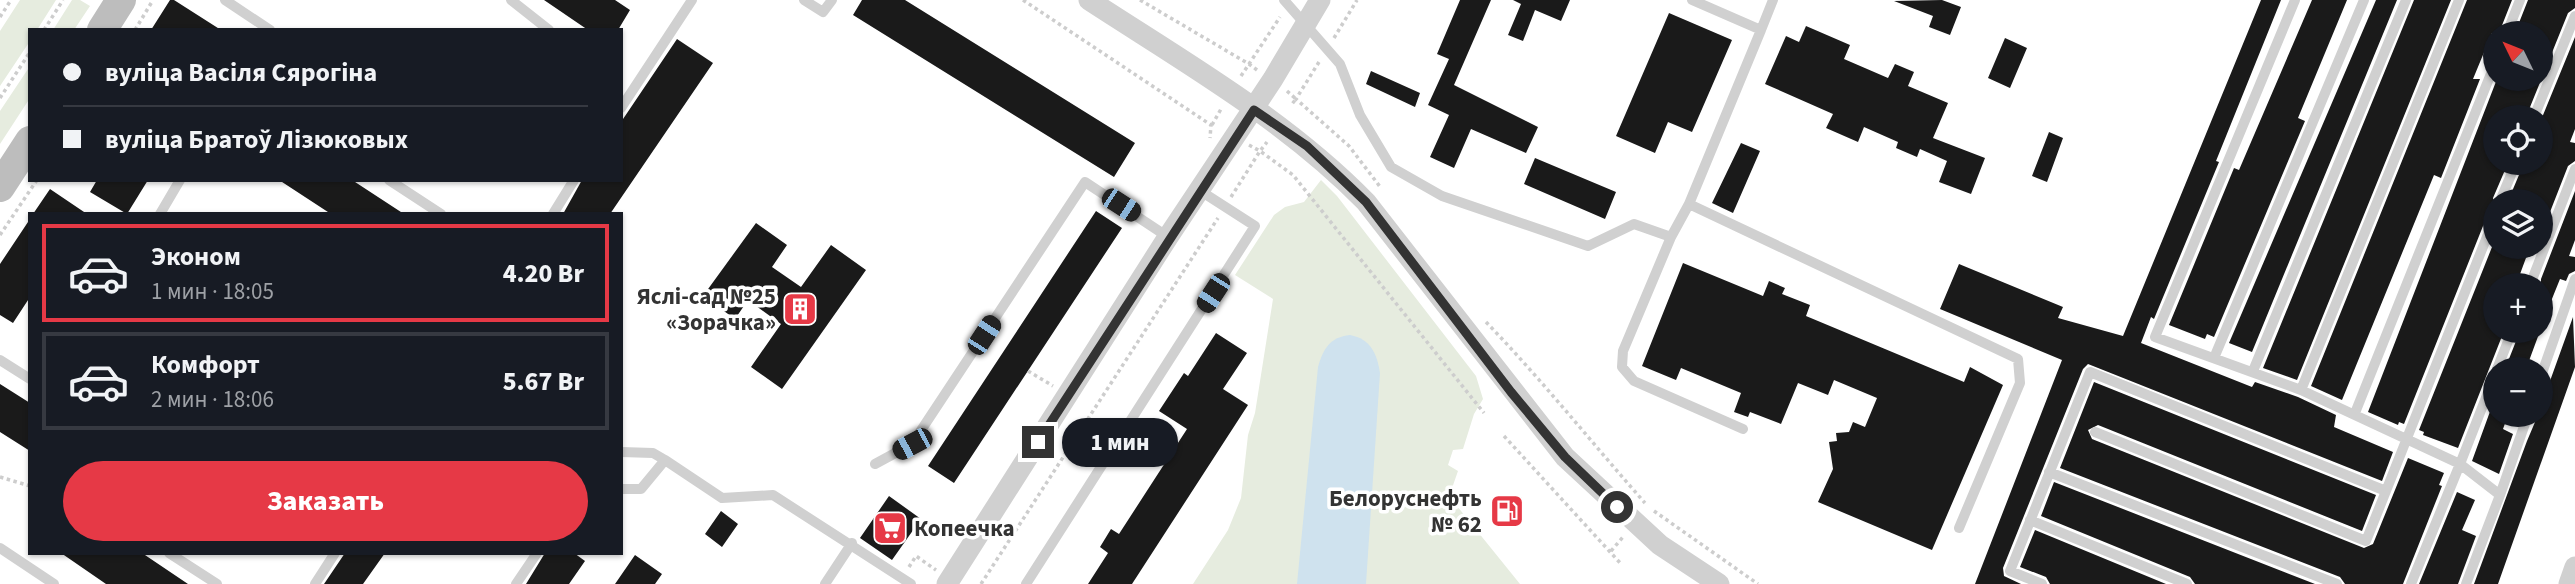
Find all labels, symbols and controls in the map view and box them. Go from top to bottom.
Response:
north arrow [2483,21,2553,91]
map controls [2483,21,2553,427]
text: вуліца Васіля Сярогіна [105,54,377,91]
button: locate [2483,105,2553,175]
text: вуліца Братоў Лізюковых [105,121,408,158]
car [1098,185,1145,225]
button: layers [2483,189,2553,259]
text: Эконом [151,238,241,275]
icon: car [67,242,130,305]
text: 4.20 Br [503,255,584,292]
car [1193,270,1234,316]
button: + [2483,273,2553,343]
text: 1 мин · 18:05 [151,275,274,308]
place label: Яслі-сад №25 «Зорачка» [637,280,776,339]
building icon: Яслі-сад №25 «Зорачка» [781,290,819,328]
car [964,312,1005,358]
text: Комфорт [151,346,260,383]
icon: car [67,350,130,413]
button: − [2483,357,2553,427]
text: 5.67 Br [503,363,584,400]
text: 2 мин · 18:06 [151,383,274,416]
callout: 1 мин [1062,418,1178,466]
car [889,425,936,463]
route end [1022,426,1054,458]
text: 1 мин [1090,426,1150,459]
button: Заказать [63,461,588,541]
place label: Белоруснефть № 62 [1329,482,1482,541]
route start [1601,491,1633,523]
fuel station icon: Белоруснефть № 62 [1488,492,1526,530]
supermarket icon: Копеечка [871,509,909,547]
place label: Копеечка [914,512,1015,545]

